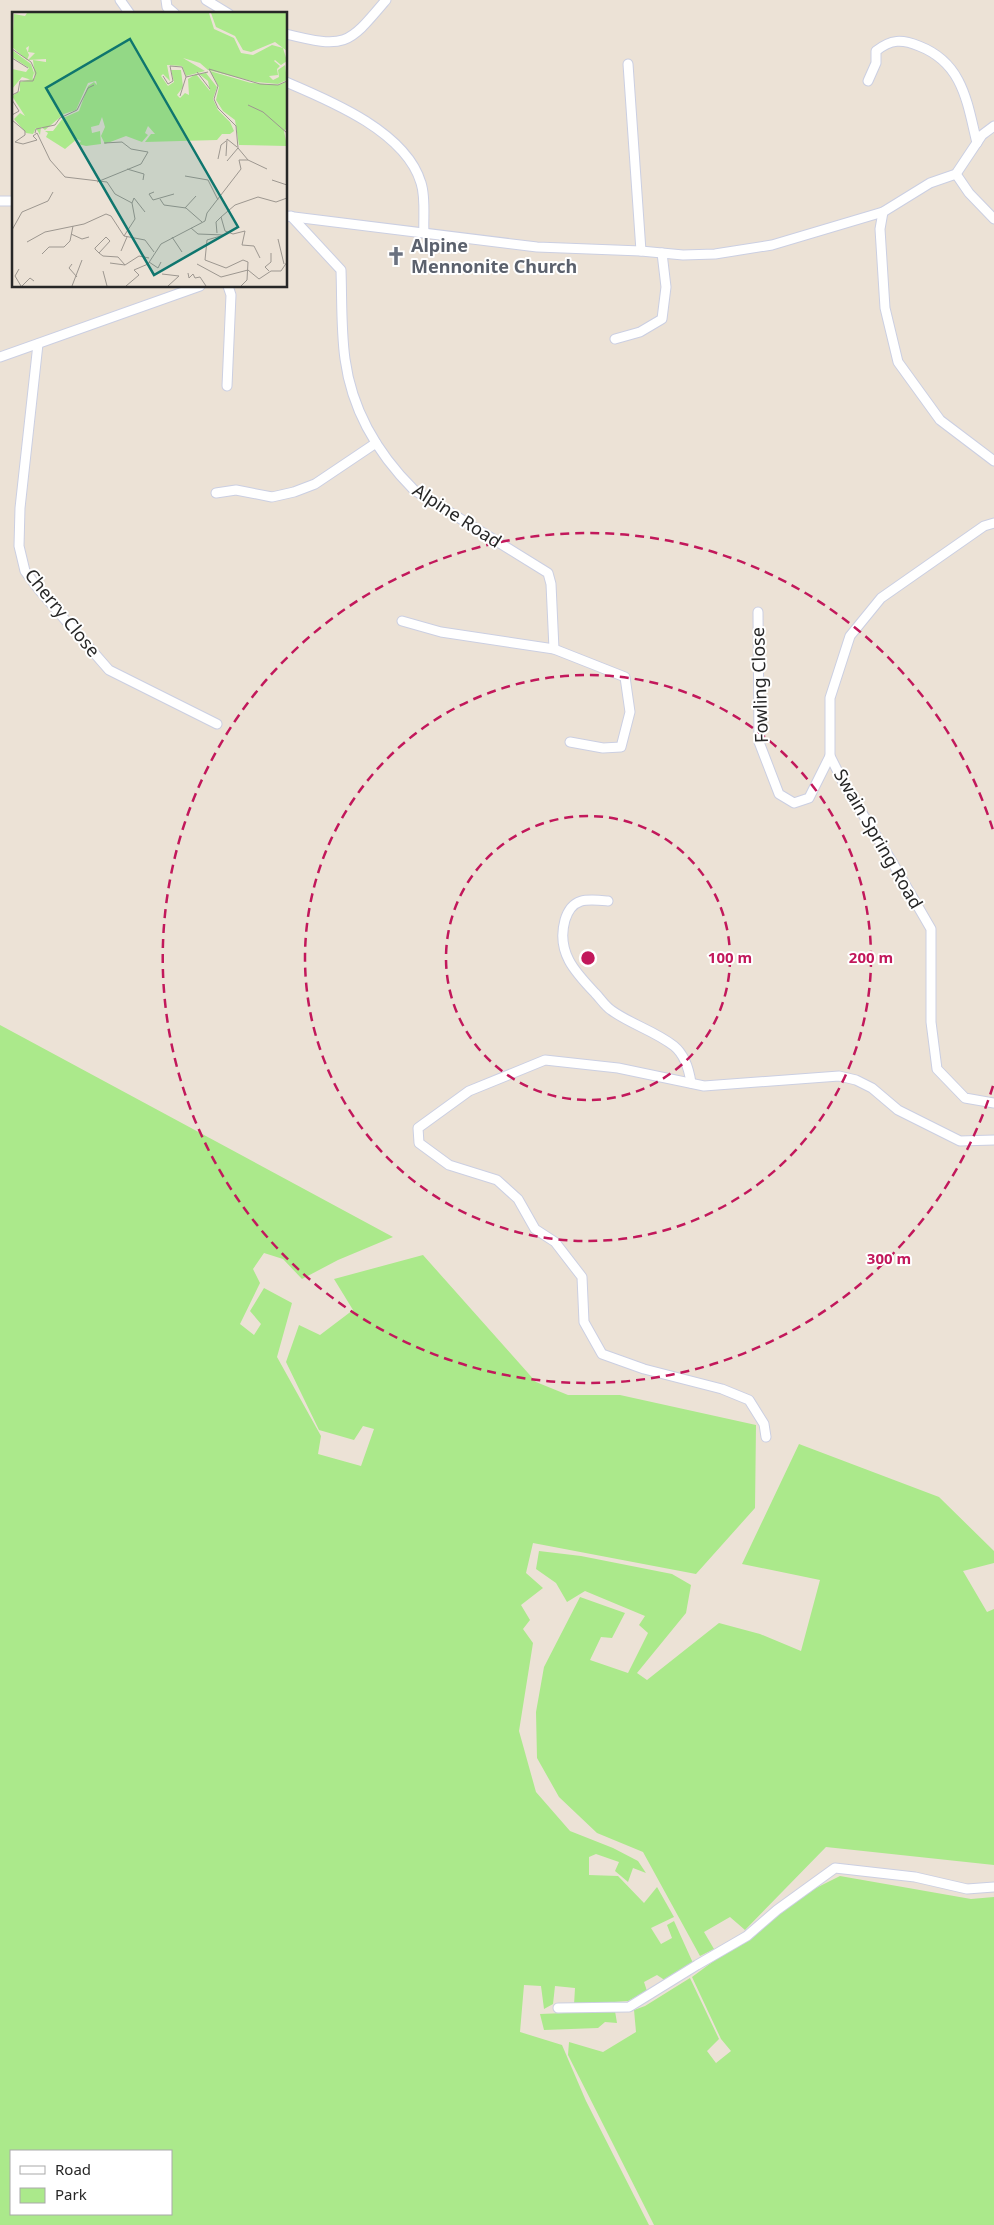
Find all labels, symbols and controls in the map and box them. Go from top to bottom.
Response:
inset map [12,12,288,288]
place label: Alpine Mennonite Church [411,233,577,278]
church icon: Alpine Mennonite Church [385,245,407,267]
street label: Alpine Road [409,478,506,553]
street label: Cherry Close [20,563,106,662]
street label: Fowling Close [745,627,773,743]
street label: Swain Spring Road [829,764,929,913]
text: 100 m [708,947,752,967]
text: 200 m [849,947,893,967]
centre of rings [579,949,597,967]
text: 300 m [867,1248,911,1268]
legend [10,2150,172,2215]
text: Road [55,2159,91,2179]
text: Park [55,2184,87,2204]

